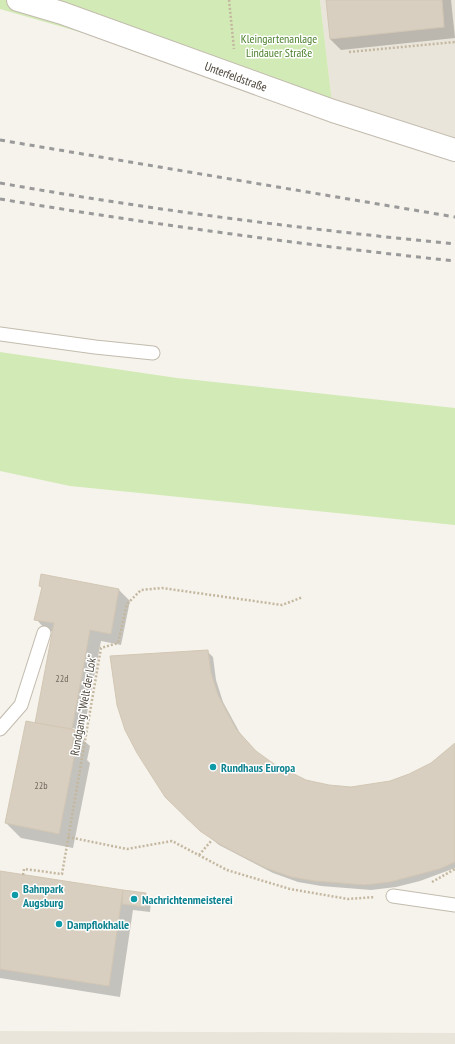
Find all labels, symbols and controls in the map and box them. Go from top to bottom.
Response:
park label: Kleingartenanlage Lindauer Straße [241,31,317,60]
street label: Unterfeldstraße [203,58,269,94]
street label: Rundgang "Welt der Lok" [67,653,99,757]
house number: 22d [55,672,69,685]
place label: Rundhaus Europa [221,760,295,775]
marker: Rundhaus Europa [208,762,218,772]
house number: 22b [34,779,48,792]
place label: Bahnpark Augsburg [22,881,63,910]
marker: Bahnpark Augsburg [10,890,20,900]
place label: Nachrichtenmeisterei [142,892,233,907]
marker: Nachrichtenmeisterei [129,894,139,904]
place label: Dampflokhalle [67,917,129,932]
marker: Dampflokhalle [54,919,64,929]

